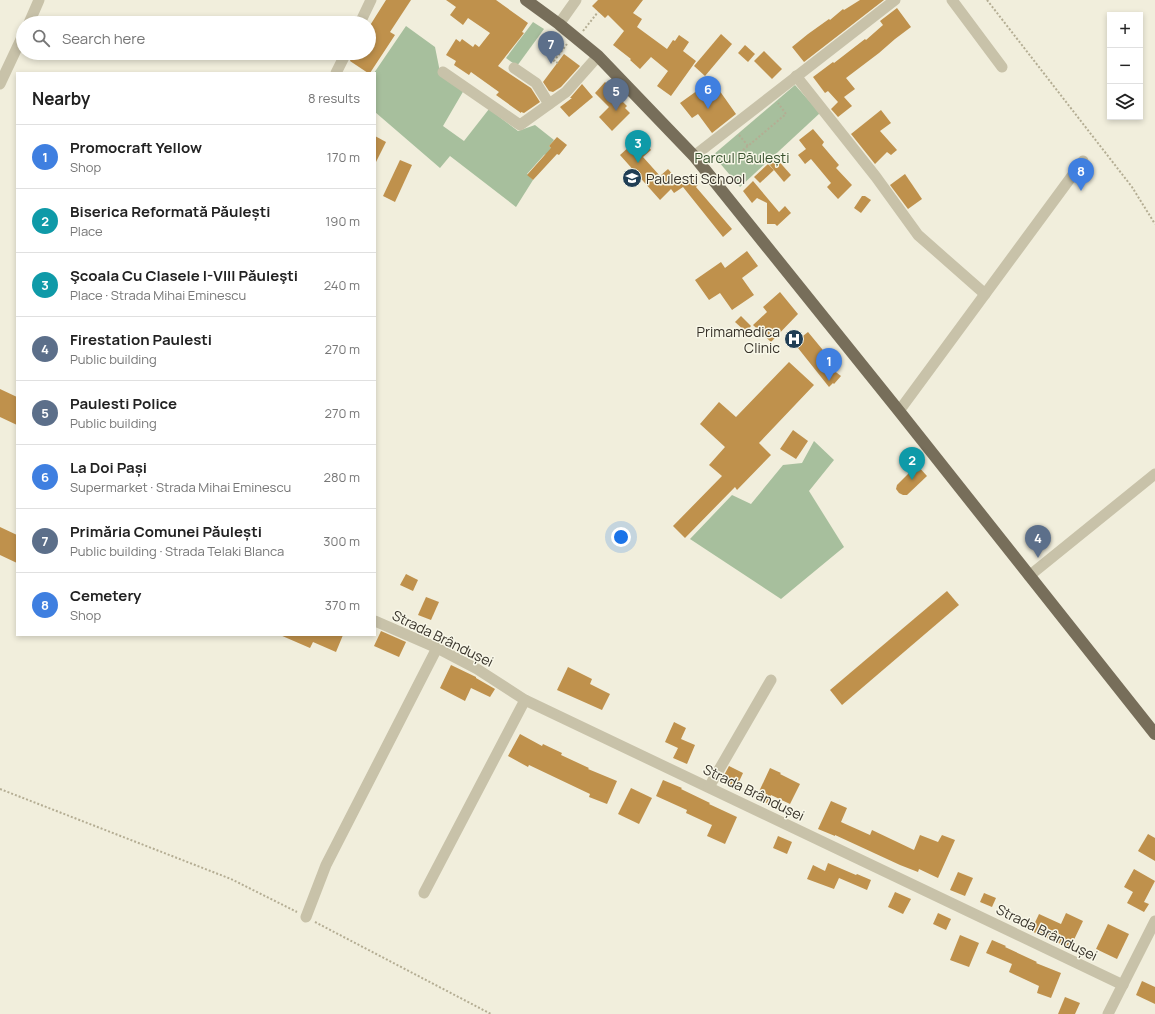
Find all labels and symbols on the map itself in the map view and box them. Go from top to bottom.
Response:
pin: 7 [538,31,564,64]
pin: 6 [695,76,721,109]
pin: 5 [603,78,629,111]
pin: 3 [625,130,651,163]
park label: Parcul Păulești [695,148,789,167]
pin: 8 [1068,158,1094,191]
school or university icon: Paulesti School [621,167,643,189]
place label: Paulesti School [646,169,745,188]
place label: Primamedica Clinic [697,322,780,357]
hospital icon: Primamedica Clinic [783,328,805,350]
pin: 1 [816,348,842,381]
pin: 2 [899,447,925,480]
pin: 4 [1025,525,1051,558]
your location [611,527,631,547]
street label: Strada Brândușei [389,605,497,671]
street label: Strada Brândușei [700,759,808,825]
street label: Strada Brândușei [993,899,1101,965]

